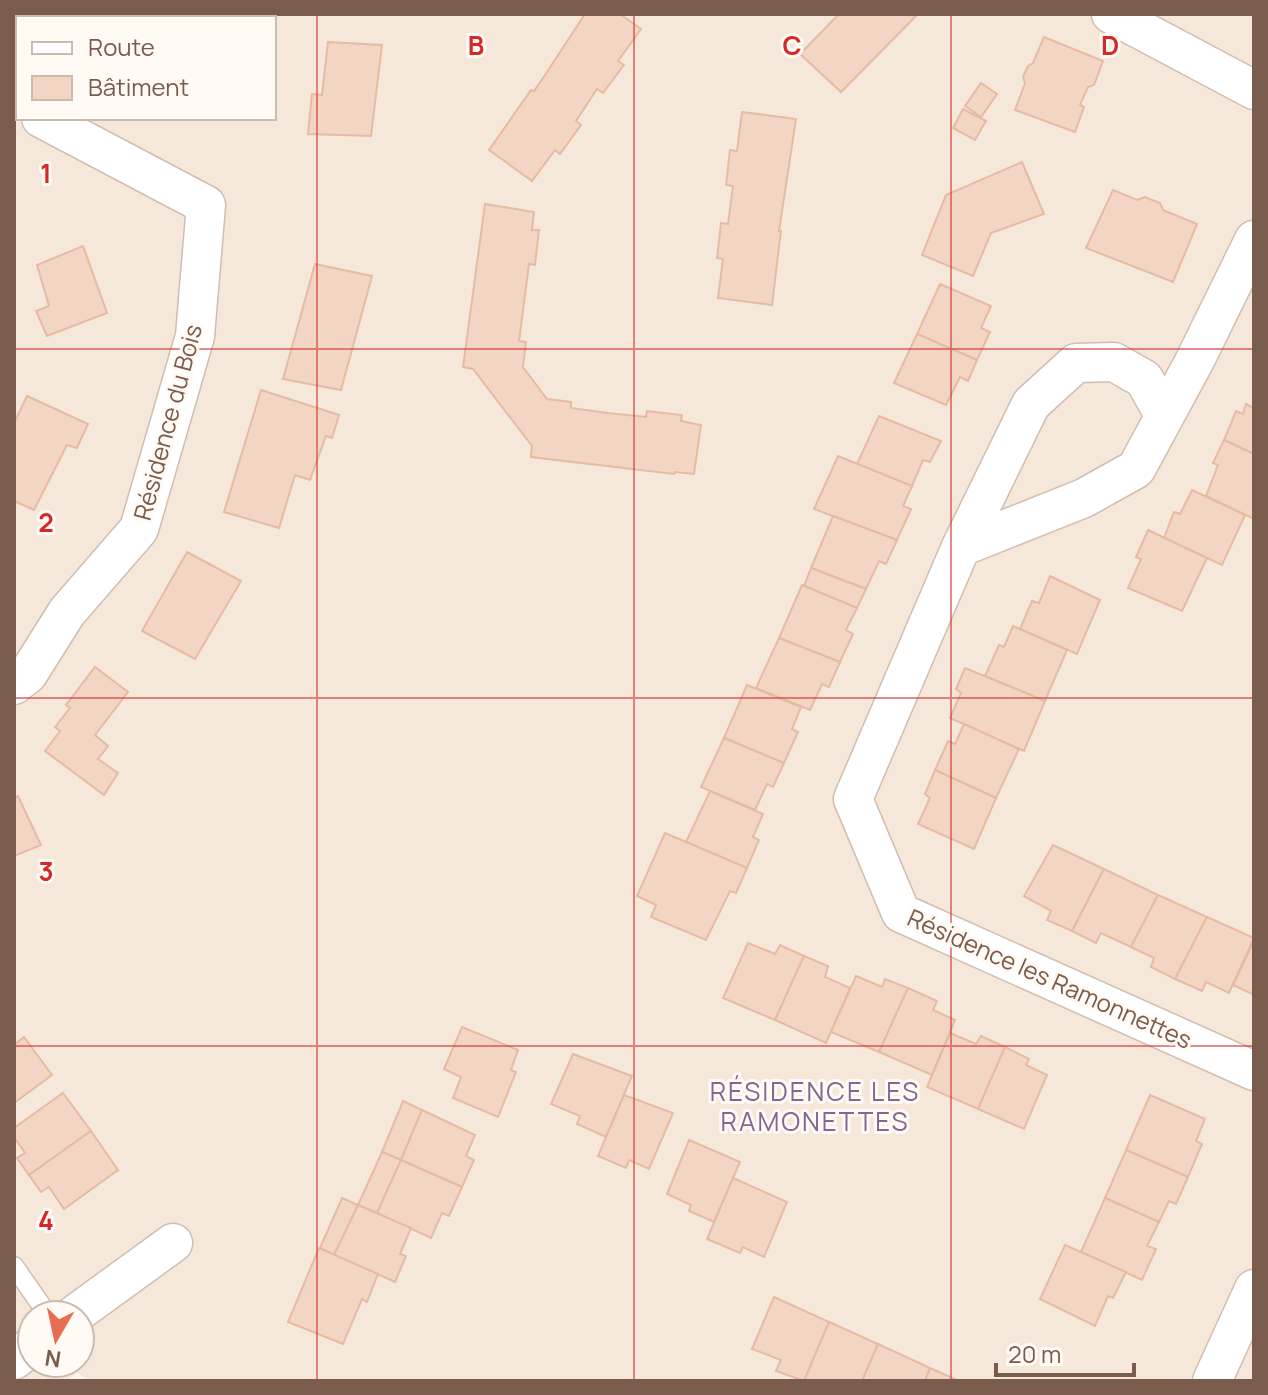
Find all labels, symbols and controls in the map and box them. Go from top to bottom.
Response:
legend [16,16,276,120]
text: B [468,27,484,63]
text: C [782,27,802,63]
text: D [1101,27,1119,63]
text: Route [88,30,155,63]
text: Bâtiment [88,70,189,103]
text: 1 [40,155,52,191]
street label: Résidence du Bois [125,320,209,524]
text: 2 [38,504,54,540]
text: 3 [38,853,54,889]
street label: Résidence les Ramonnettes [903,900,1197,1056]
district label: RÉSIDENCE LES RAMONETTES [710,1073,920,1139]
text: 4 [38,1202,54,1238]
north arrow [16,1299,96,1379]
scale bar [996,1327,1134,1377]
text: 20 m [1008,1337,1061,1370]
text: N [43,1343,63,1375]

